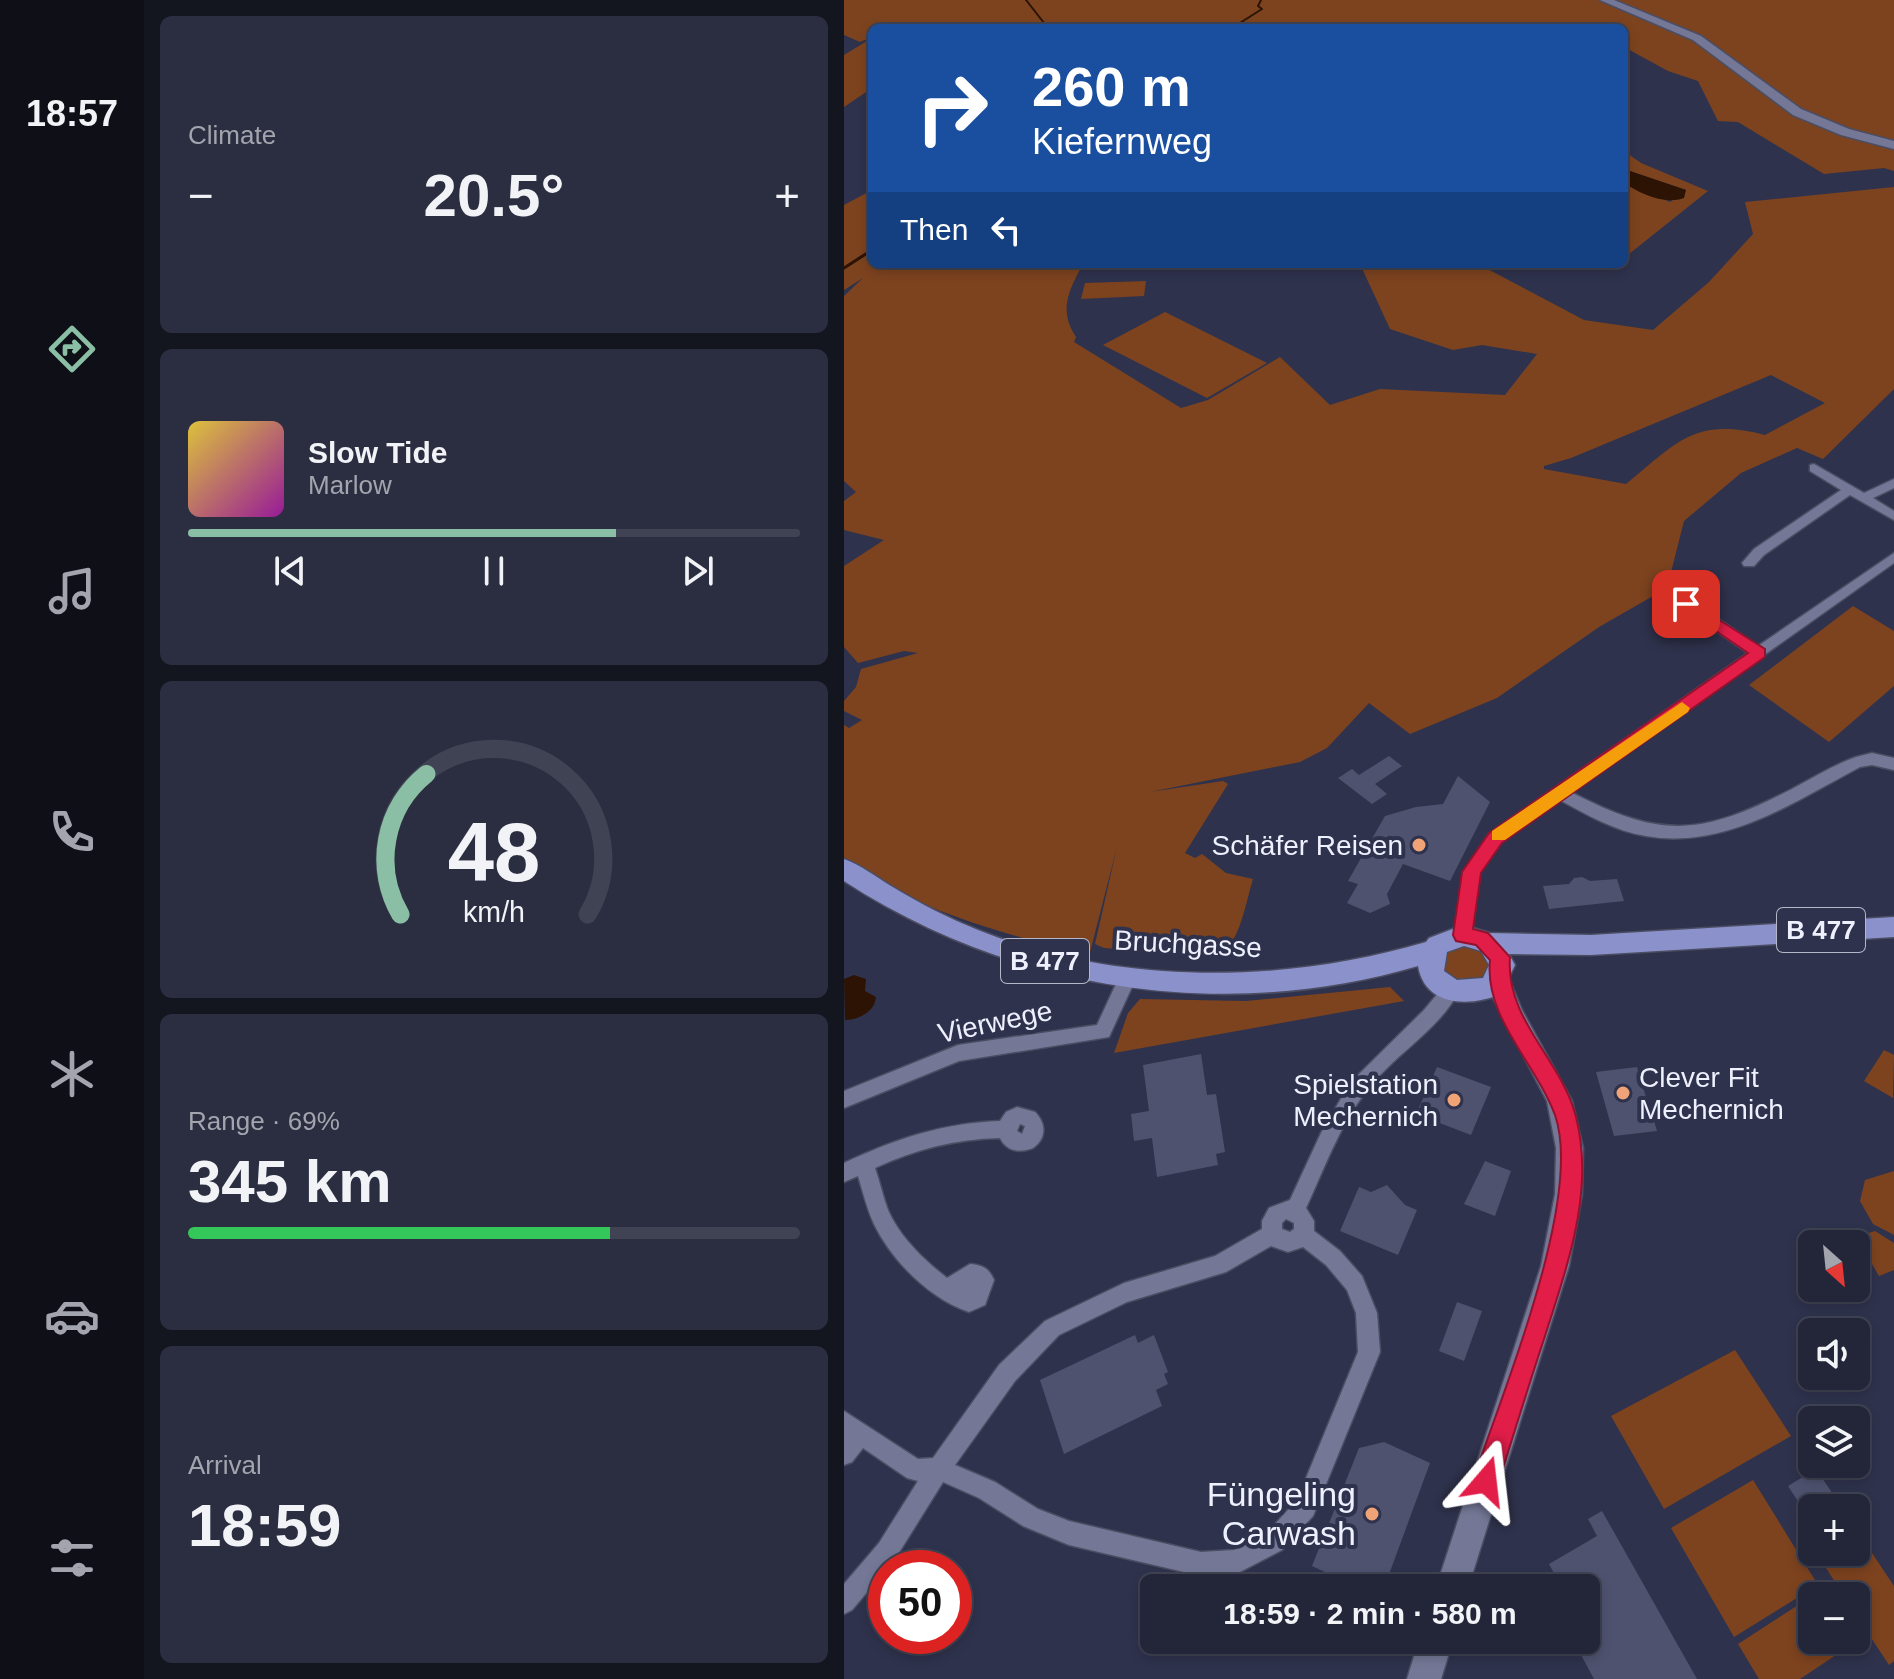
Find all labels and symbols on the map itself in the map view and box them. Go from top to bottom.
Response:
pin [1652,570,1720,638]
place label: Schäfer Reisen [1212,830,1403,861]
marker: Schäfer Reisen [1410,836,1428,854]
road number: B 477 [1777,908,1865,952]
street label: Bruchgasse [1113,925,1263,963]
road number: B 477 [1001,939,1089,983]
street label: Vierwege [935,995,1055,1049]
place label: Clever Fit Mechernich [1639,1062,1784,1125]
place label: Spielstation Mechernich [1293,1069,1438,1132]
marker: Clever Fit Mechernich [1614,1084,1632,1102]
marker: Spielstation Mechernich [1445,1091,1463,1109]
north arrow [1798,1230,1870,1302]
position arrow [1444,1439,1528,1523]
place label: Füngeling Carwash [1207,1475,1356,1552]
marker: Füngeling Carwash [1363,1505,1381,1523]
speed limit sign: 50 [868,1550,972,1654]

